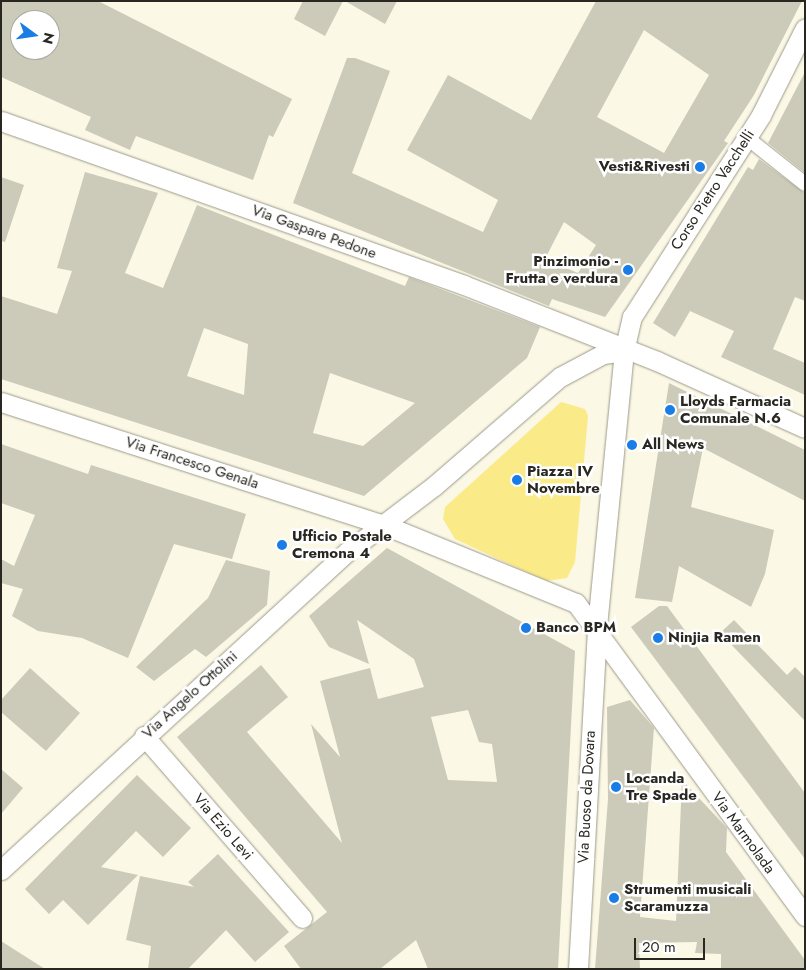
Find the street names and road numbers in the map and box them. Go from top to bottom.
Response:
street label: Corso Pietro Vacchelli [667,126,759,254]
street label: Via Gaspare Pedone [249,201,379,263]
street label: Via Francesco Genala [123,433,261,493]
street label: Via Angelo Ottolini [139,647,241,743]
street label: Via Buoso da Dovara [575,730,599,864]
street label: Via Marmolada [707,789,779,877]
street label: Via Ezio Levi [189,790,257,864]

